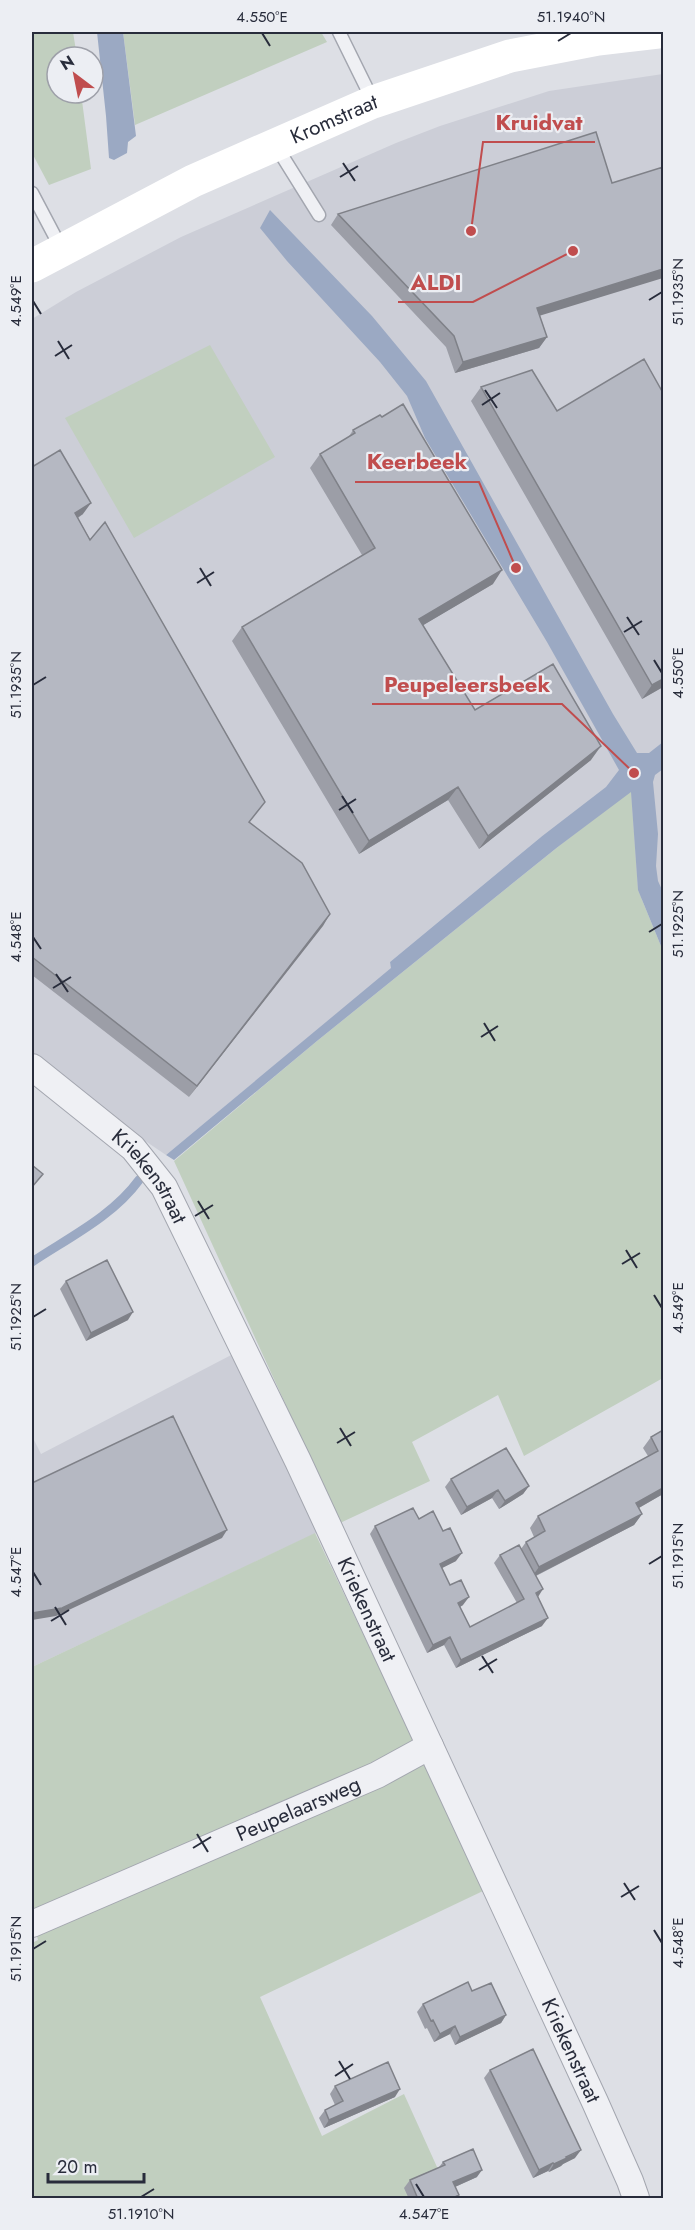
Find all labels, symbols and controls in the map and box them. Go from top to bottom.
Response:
text: 4.550°E [236,6,288,28]
text: 51.1940°N [537,6,605,28]
north arrow [45,45,105,105]
text: N [56,50,79,76]
street label: Kromstraat [286,87,381,151]
callout: Kruidvat [483,102,595,142]
text: Kruidvat [495,106,583,138]
text: 51.1935°N [667,258,689,326]
callout: ALDI [398,262,473,302]
text: ALDI [410,266,461,298]
text: 4.549°E [5,275,27,327]
callout: Keerbeek [355,442,479,482]
text: Keerbeek [367,445,468,477]
text: 4.550°E [667,647,689,699]
text: 51.1935°N [5,651,27,719]
callout: Peupeleersbeek [372,664,562,704]
text: Peupeleersbeek [384,668,550,700]
text: 51.1925°N [667,890,689,958]
text: 4.548°E [5,911,27,963]
street label: Kriekenstraat [105,1122,195,1228]
text: 4.549°E [667,1282,689,1334]
text: 51.1925°N [5,1283,27,1351]
text: 51.1915°N [667,1523,689,1589]
text: 4.547°E [5,1547,27,1597]
street label: Kriekenstraat [330,1552,404,1667]
street label: Peupelaarsweg [231,1769,365,1849]
text: 51.1915°N [5,1916,27,1982]
text: 4.548°E [667,1917,689,1969]
street label: Kriekenstraat [534,1993,608,2108]
scale bar [48,2146,144,2184]
text: 20 m [57,2154,97,2180]
text: 51.1910°N [108,2203,174,2225]
text: 4.547°E [399,2203,449,2225]

